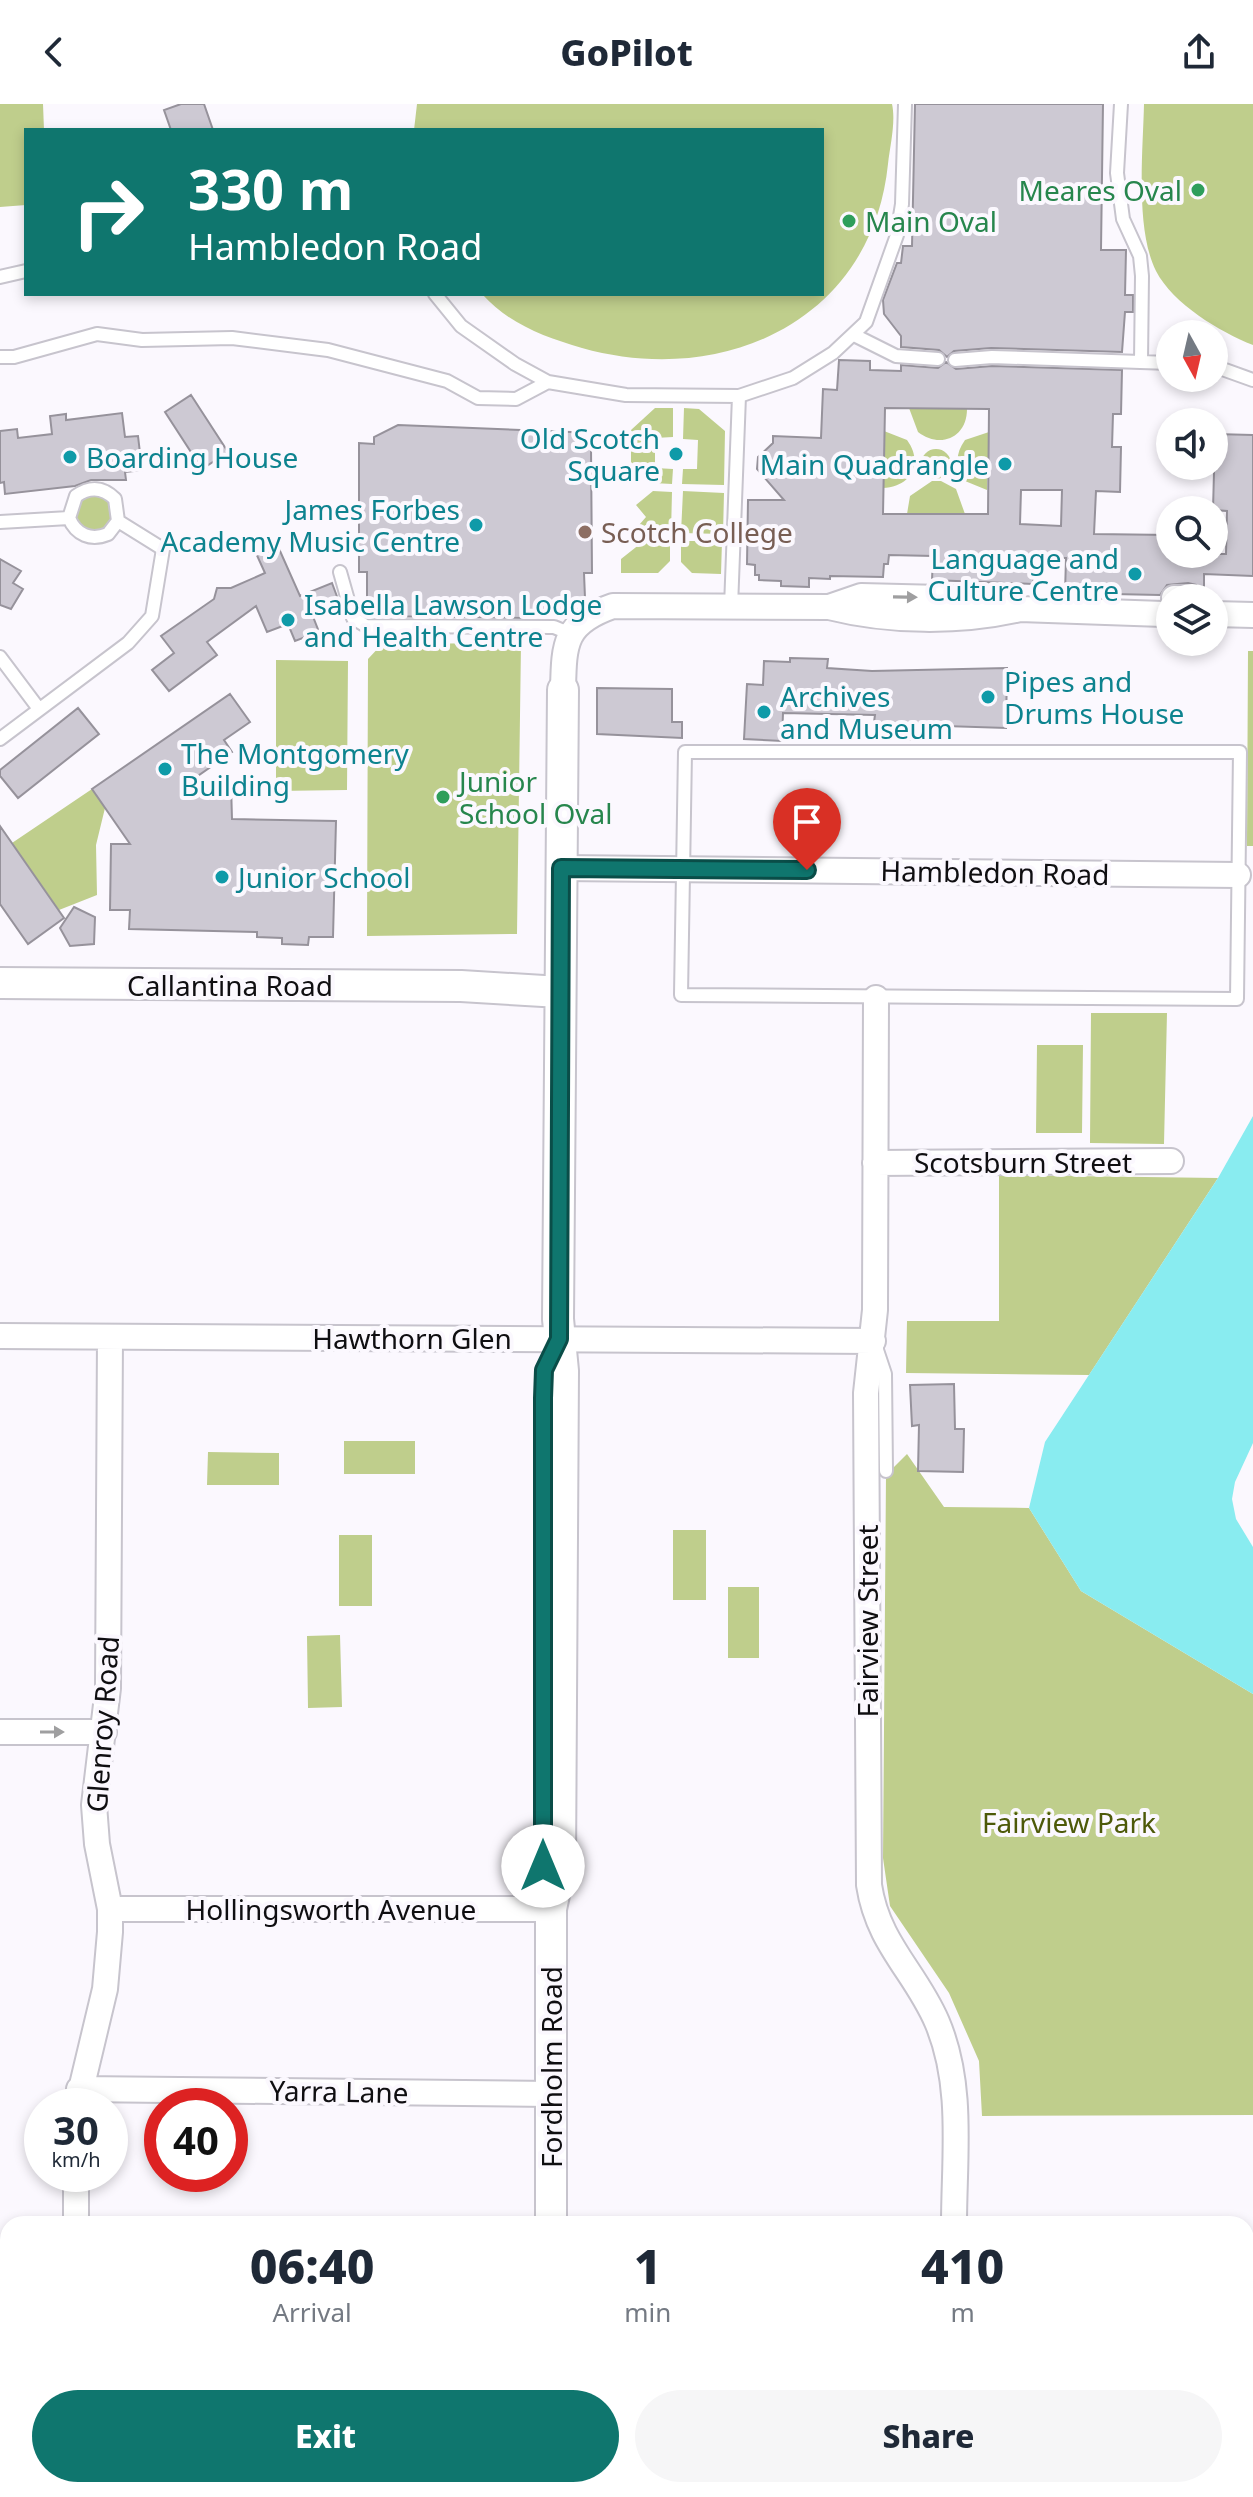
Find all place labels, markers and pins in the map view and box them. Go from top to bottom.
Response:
place label: Meares Oval [1019,171,1182,209]
marker: Meares Oval [1189,181,1207,199]
place label: Main Oval [865,202,997,240]
marker: Main Oval [840,212,858,230]
place label: Old Scotch Square [520,419,660,489]
place label: Boarding House [86,438,298,476]
marker: Old Scotch Square [667,445,685,463]
place label: Main Quadrangle [760,445,989,483]
marker: Boarding House [61,448,79,466]
marker: Main Quadrangle [996,455,1014,473]
place label: James Forbes Academy Music Centre [160,490,460,560]
place label: Scotch College [601,513,793,551]
marker: James Forbes Academy Music Centre [467,516,485,534]
marker: Scotch College [576,523,594,541]
place label: Language and Culture Centre [928,539,1119,609]
marker: Language and Culture Centre [1126,565,1144,583]
place label: Isabella Lawson Lodge and Health Centre [304,585,602,655]
marker: Isabella Lawson Lodge and Health Centre [279,611,297,629]
place label: Pipes and Drums House [1004,662,1184,732]
place label: Archives and Museum [780,677,953,747]
marker: Pipes and Drums House [979,688,997,706]
marker: Archives and Museum [755,703,773,721]
place label: The Montgomery Building [181,734,409,804]
marker: The Montgomery Building [156,760,174,778]
place label: Junior School Oval [456,762,613,832]
marker: Junior School Oval [434,788,452,806]
pin [773,788,841,870]
place label: Junior School [235,858,410,896]
marker: Junior School [213,868,231,886]

